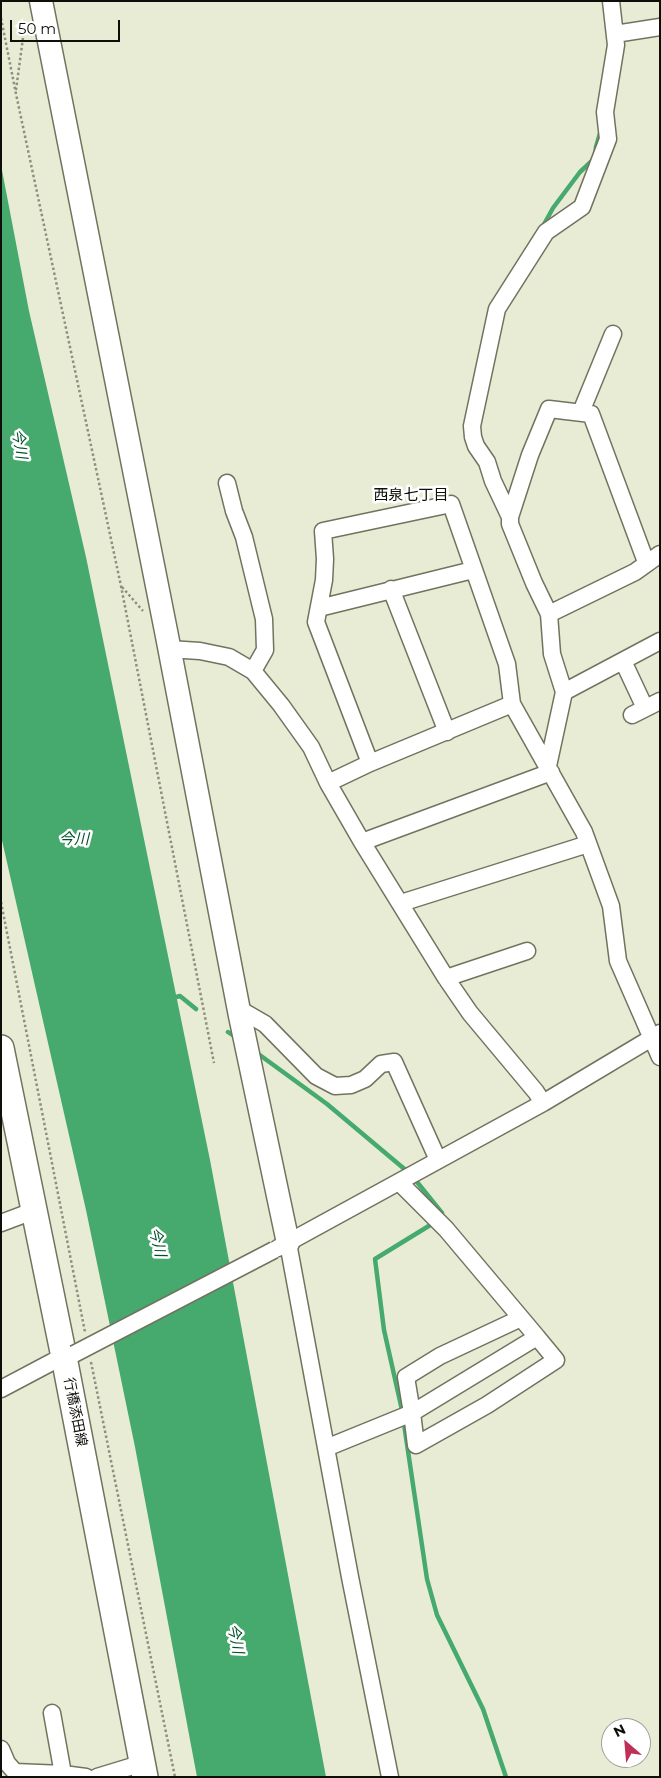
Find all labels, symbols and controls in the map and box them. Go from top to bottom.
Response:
scale bar [12,10,122,42]
text: 50 m [18,19,56,38]
water label: 今川 [8,428,30,460]
district label: 西泉七丁目 [374,487,448,505]
water label: 今川 [59,831,89,849]
water label: 今川 [145,1225,169,1259]
street label: 行橋添田線 [60,1376,90,1448]
water label: 今川 [223,1623,247,1655]
north arrow [601,1718,651,1768]
text: N [611,1720,629,1741]

